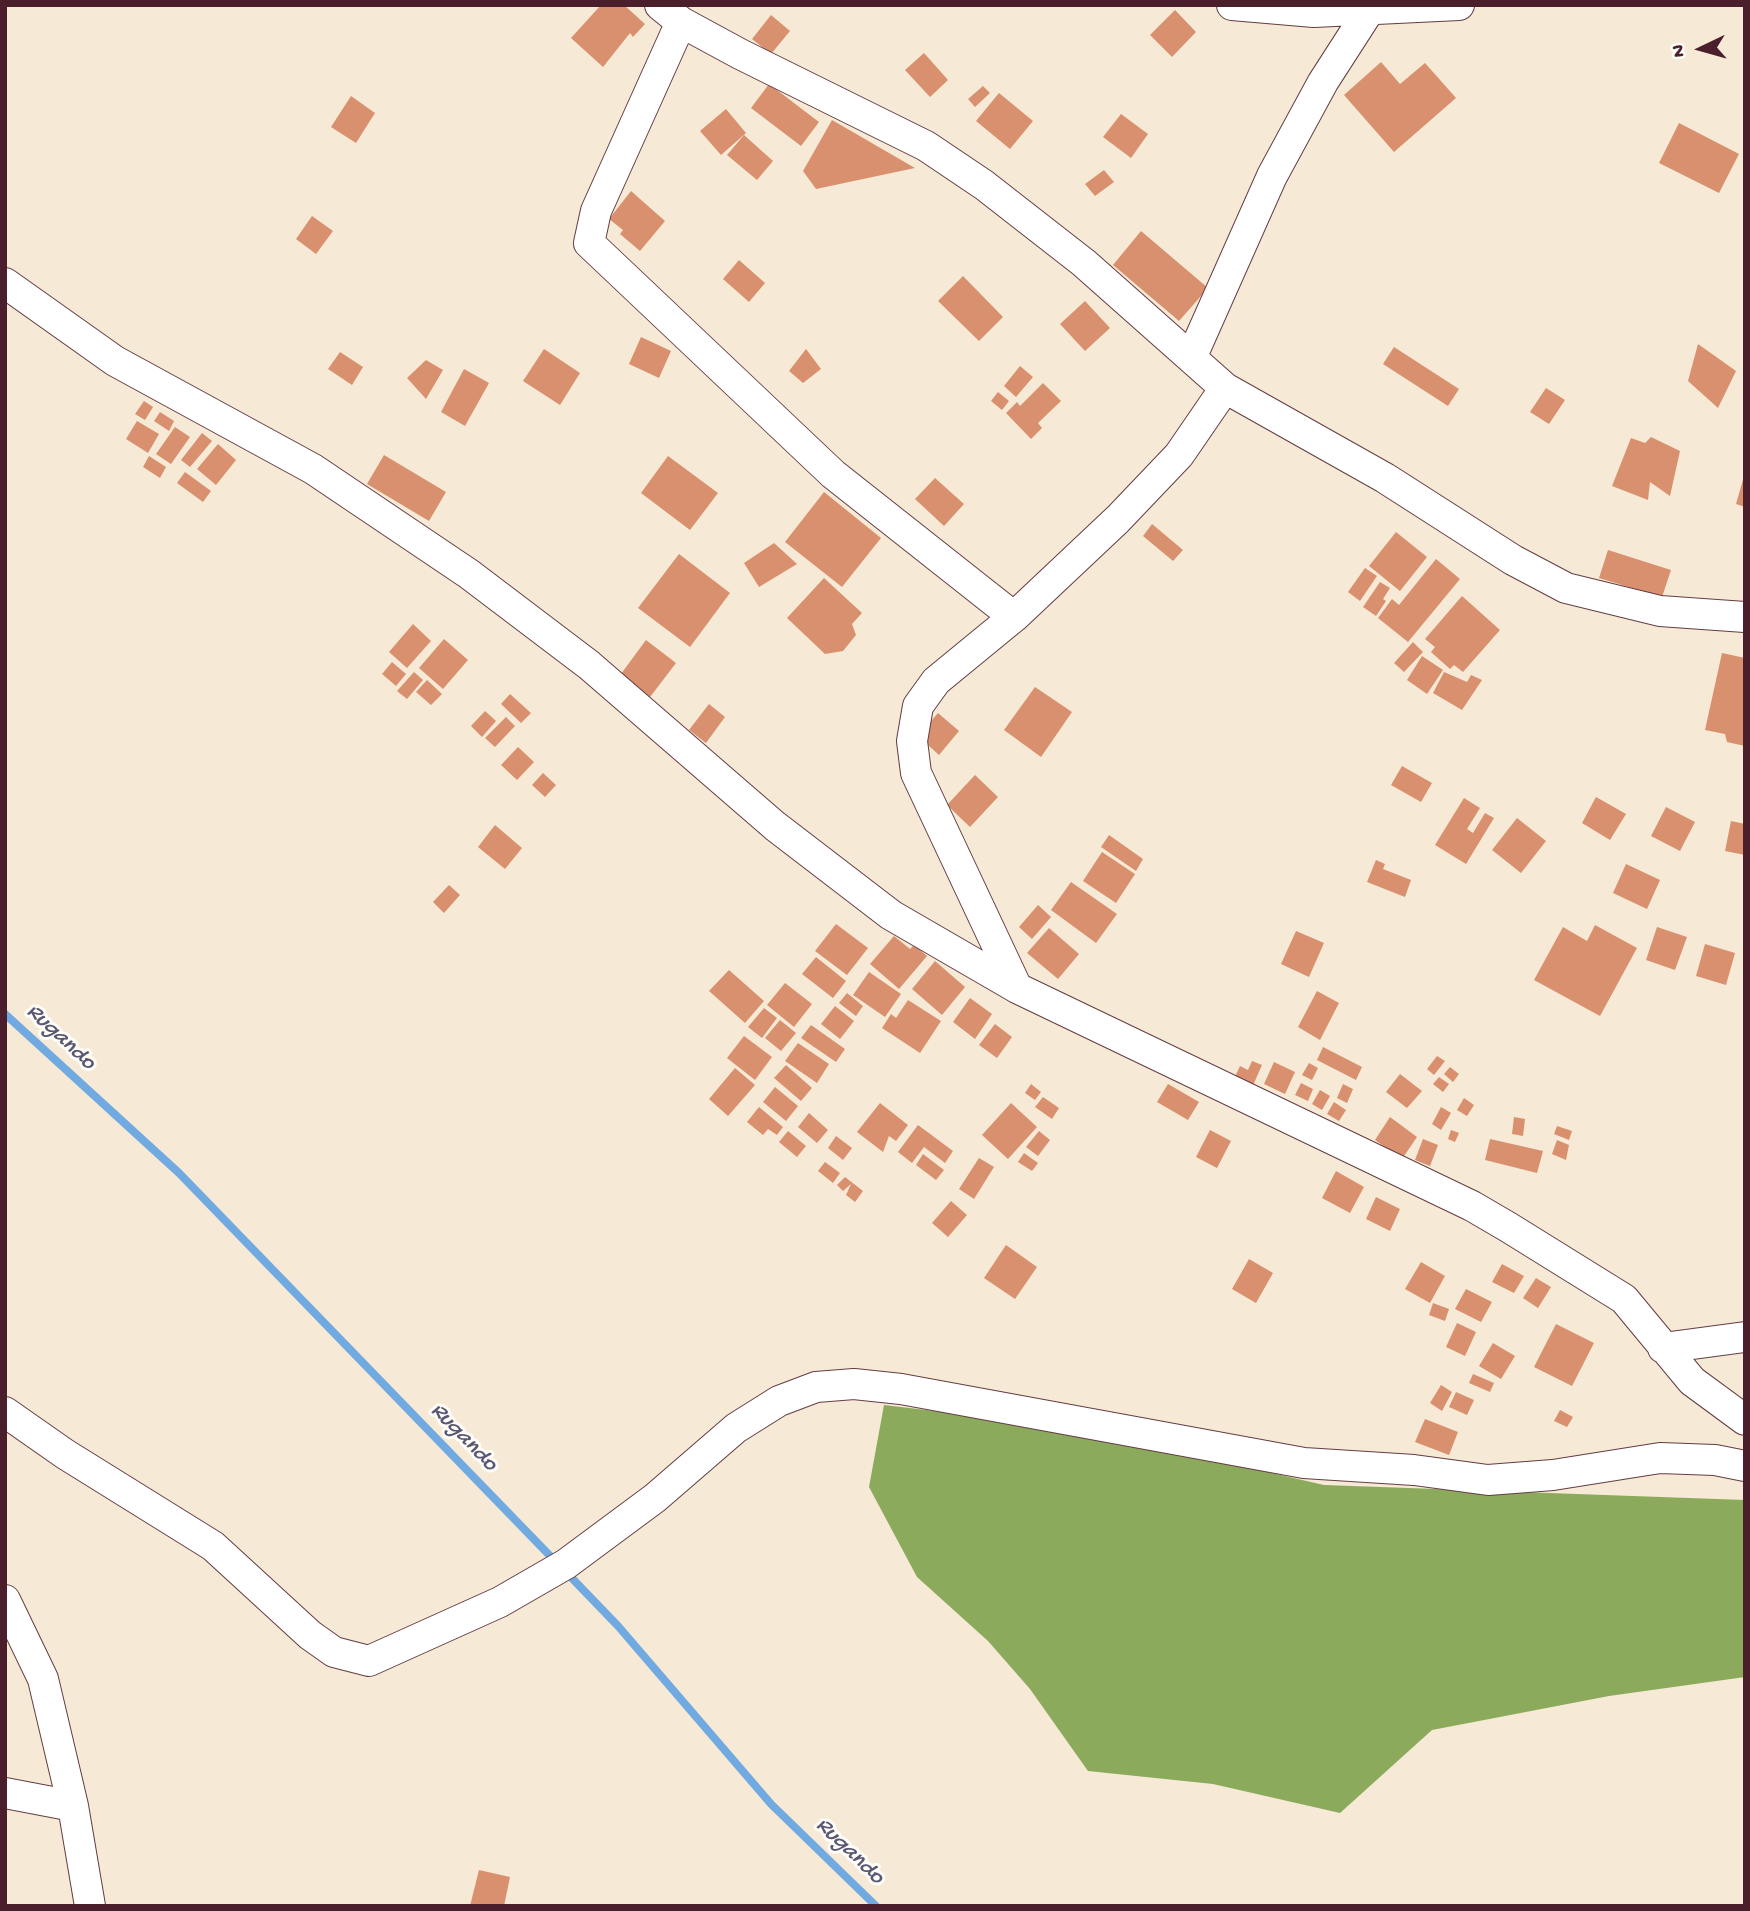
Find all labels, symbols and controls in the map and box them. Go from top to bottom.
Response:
north arrow [1666,14,1736,84]
text: N [1668,44,1692,58]
water label: Rugando [19,999,101,1077]
water label: Rugando [424,1398,502,1478]
water label: Rugando [809,1813,889,1891]

